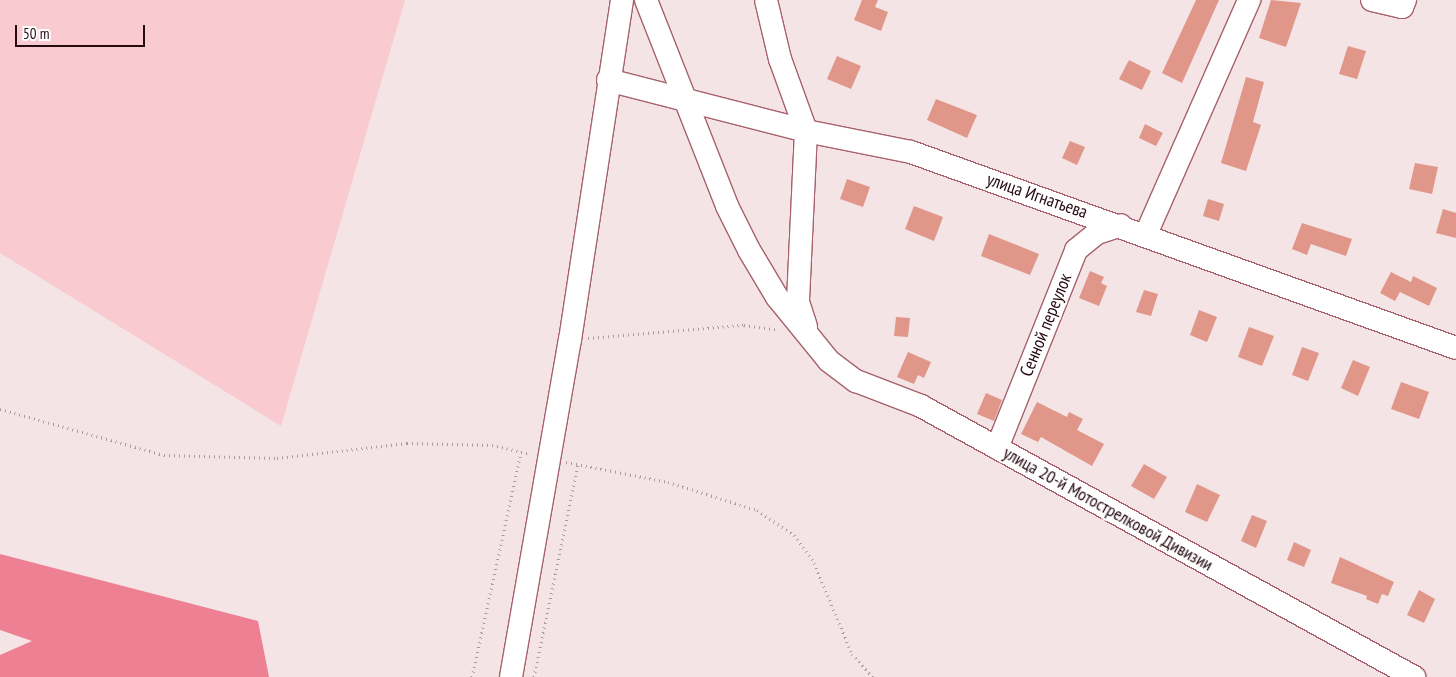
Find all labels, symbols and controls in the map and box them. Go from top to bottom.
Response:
scale bar [18,15,148,47]
text: 50 m [23,24,49,43]
street label: улица Игнатьева [984,169,1090,223]
street label: Сенной переулок [1016,270,1076,380]
street label: улица 20-й Мотострелковой Дивизии [999,442,1217,576]

